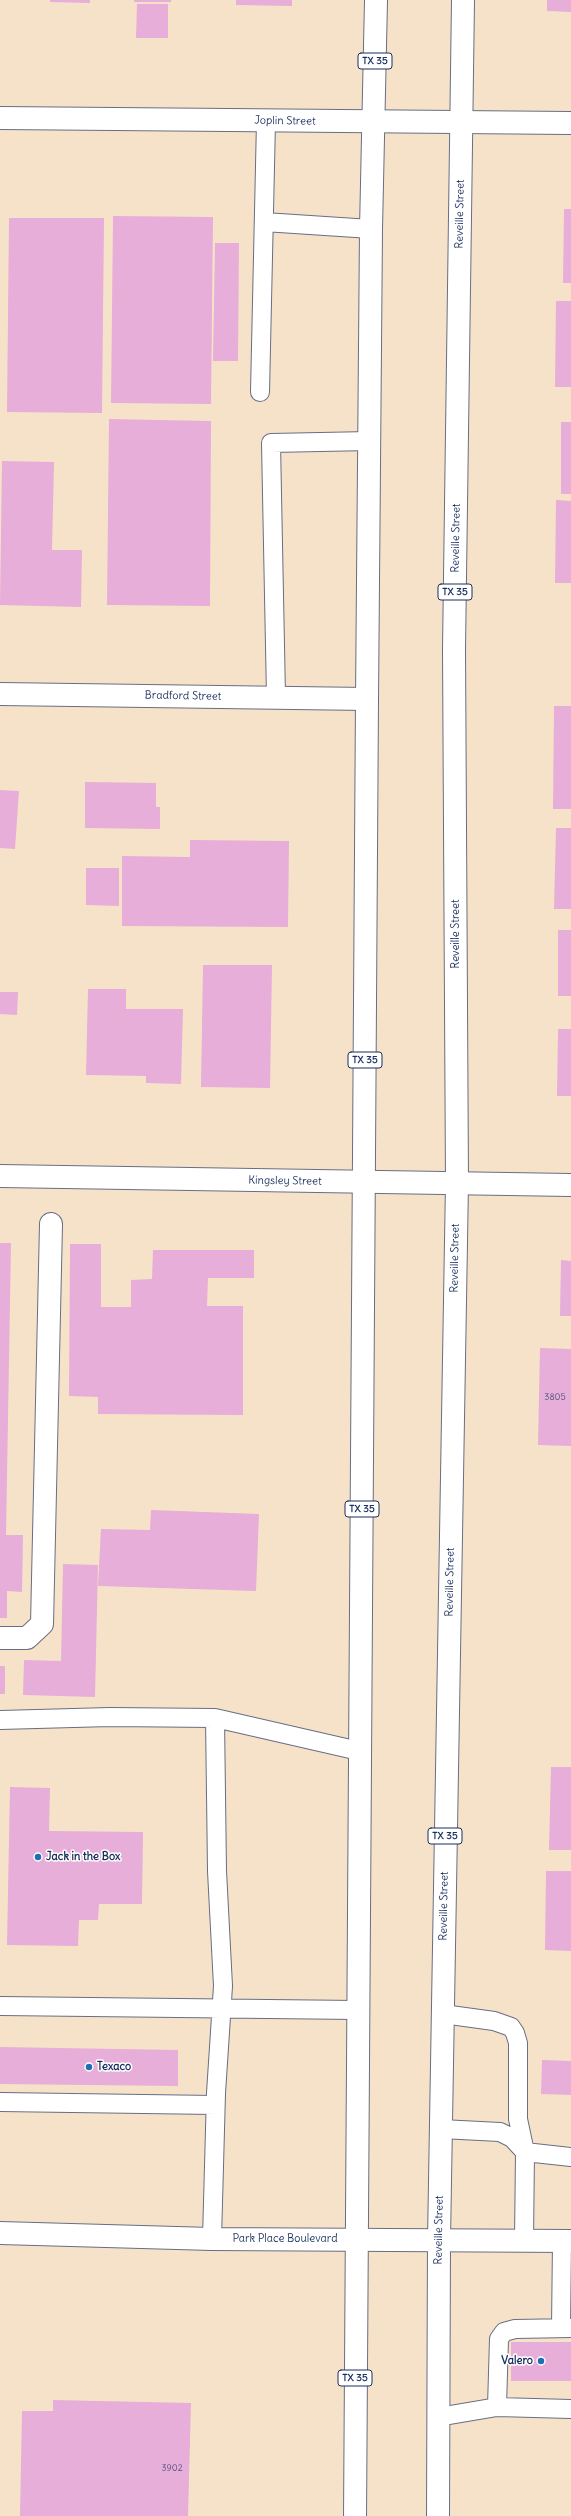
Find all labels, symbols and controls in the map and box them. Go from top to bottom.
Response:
road number: TX 35 [358,53,392,69]
street label: Joplin Street [254,114,316,128]
street label: Reveille Street [453,179,467,249]
street label: Reveille Street [449,503,463,573]
road number: TX 35 [438,584,472,600]
street label: Bradford Street [145,689,221,703]
street label: Reveille Street [449,899,463,969]
road number: TX 35 [348,1052,382,1068]
street label: Kingsley Street [248,1174,322,1188]
street label: Reveille Street [448,1223,462,1293]
house number: 3805 [544,1392,566,1402]
road number: TX 35 [345,1501,379,1517]
street label: Reveille Street [443,1547,457,1617]
road number: TX 35 [428,1828,462,1844]
place label: Jack in the Box [46,1850,120,1864]
marker: Jack in the Box [33,1852,43,1862]
street label: Reveille Street [437,1871,451,1941]
place label: Texaco [97,2060,131,2074]
marker: Texaco [84,2062,94,2072]
street label: Reveille Street [432,2195,446,2265]
street label: Park Place Boulevard [232,2232,338,2246]
place label: Valero [501,2354,533,2368]
marker: Valero [536,2356,546,2366]
road number: TX 35 [338,2370,372,2386]
house number: 3902 [161,2463,183,2473]

